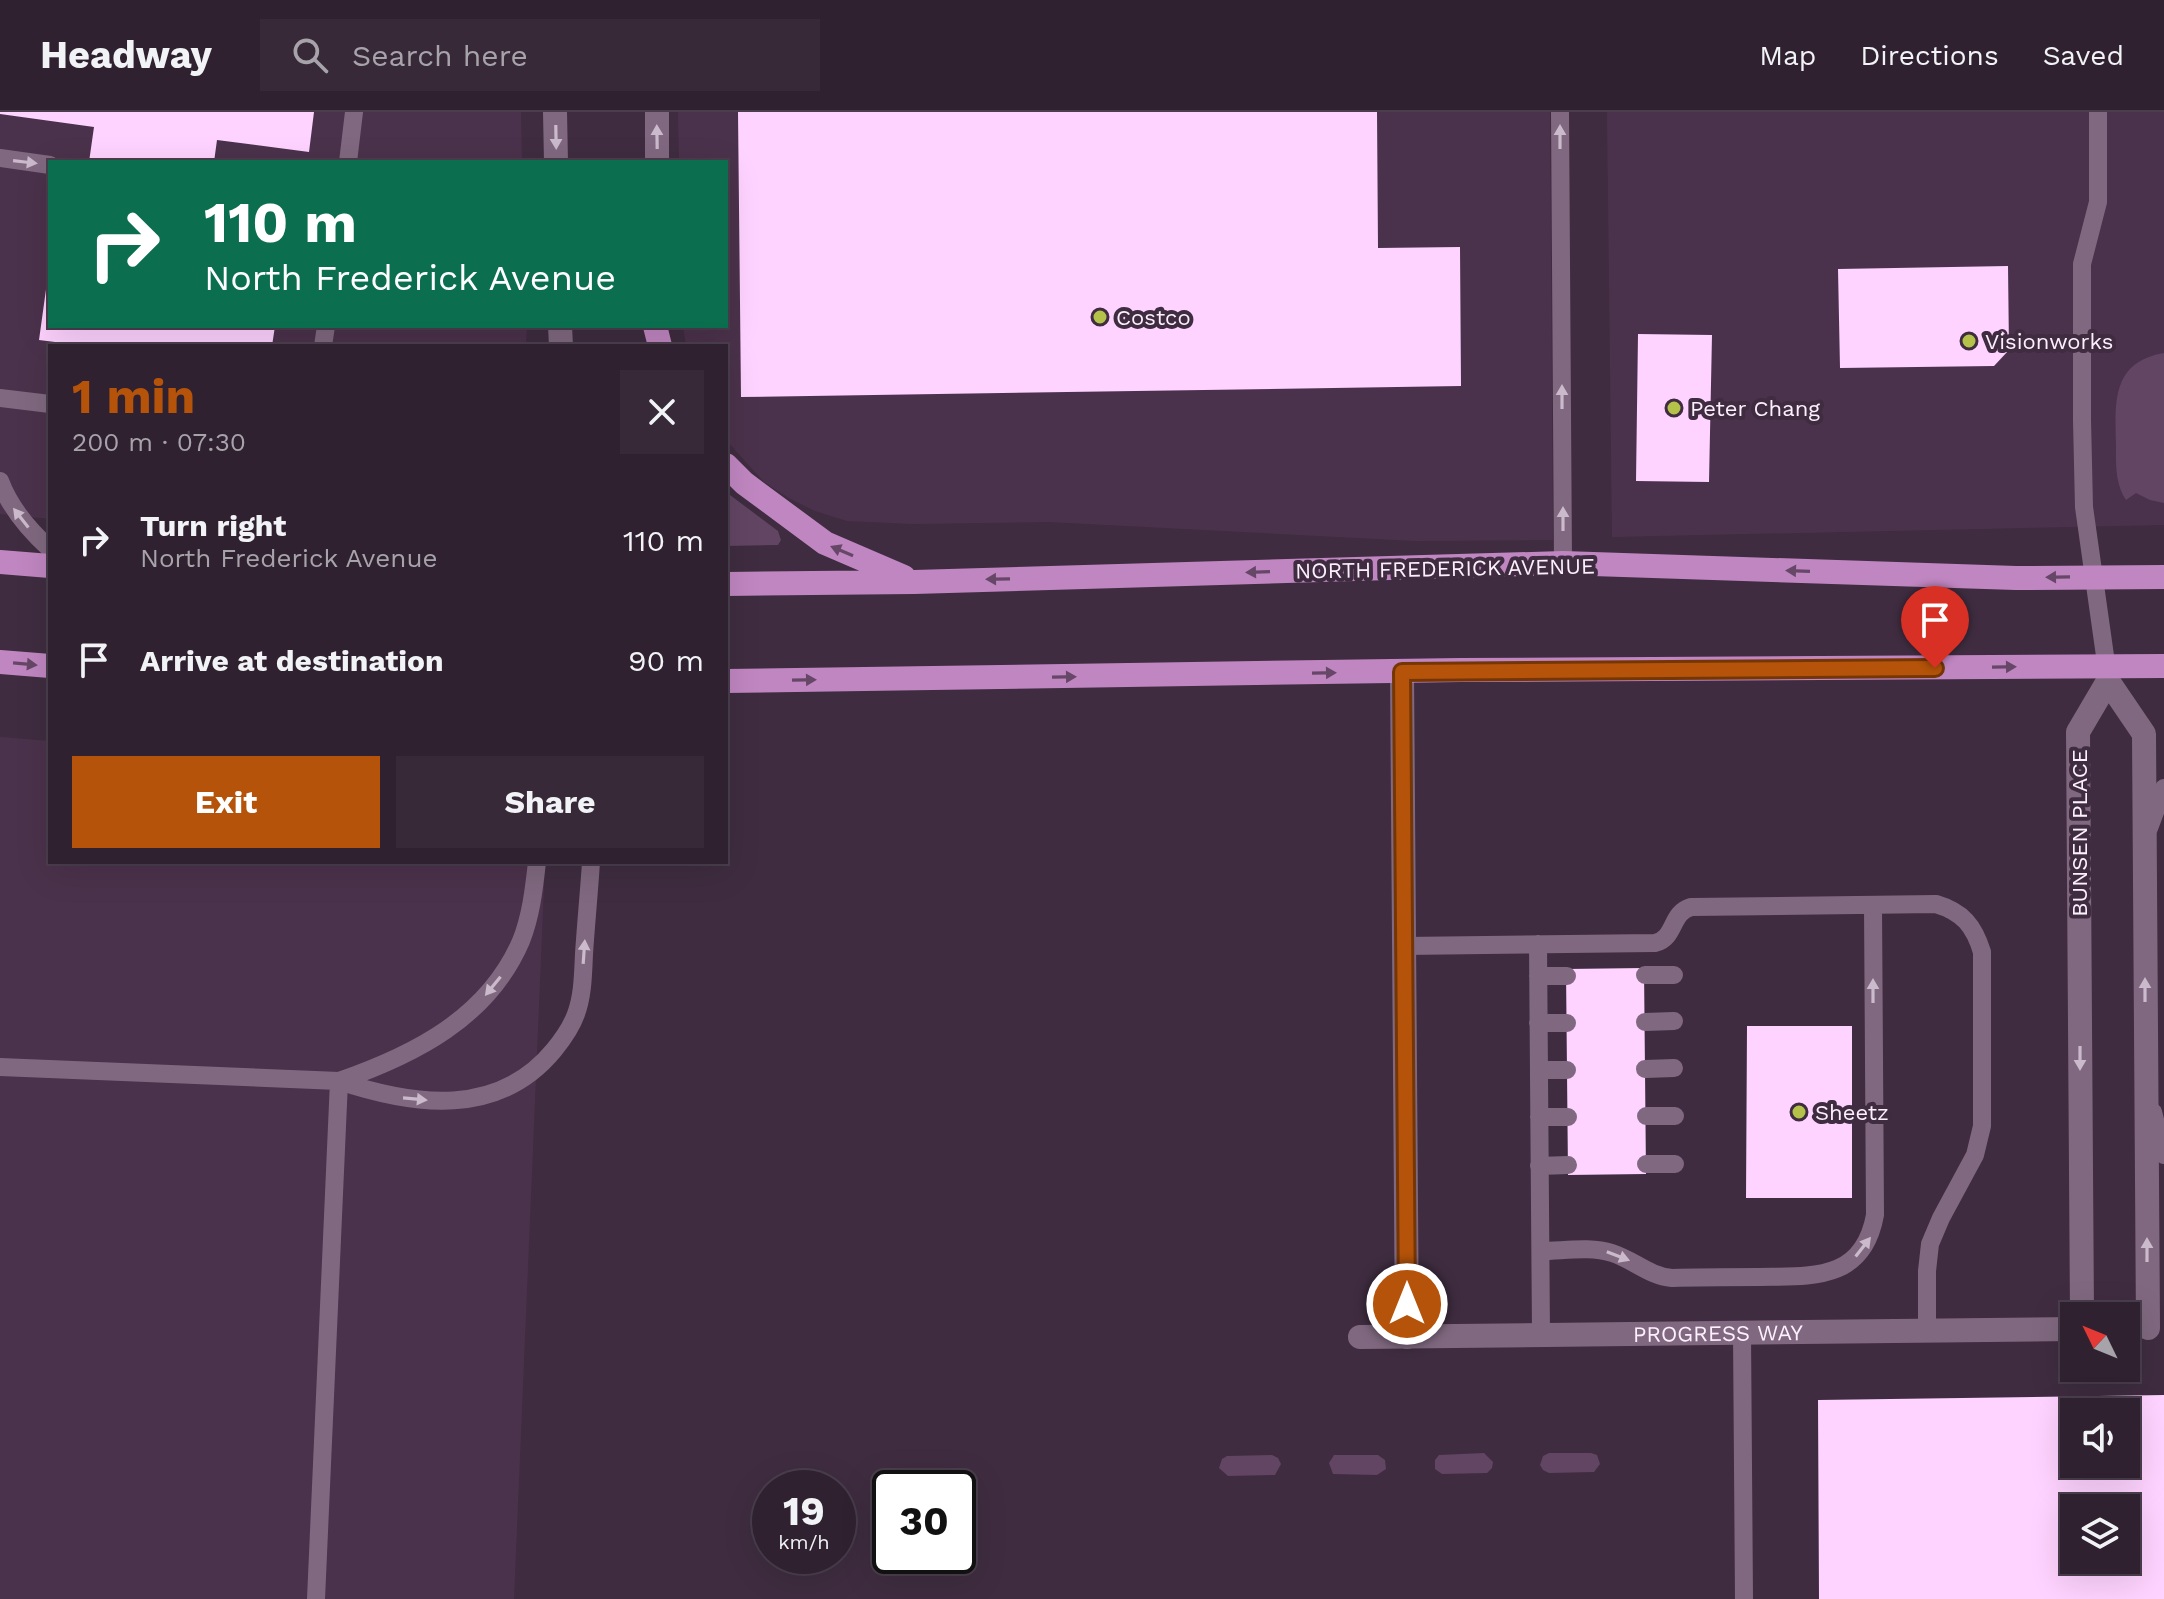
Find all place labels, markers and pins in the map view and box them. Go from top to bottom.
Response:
place label: Costco [1116,305,1191,330]
marker: Costco [1091,308,1109,326]
place label: Visionworks [1985,329,2113,354]
marker: Visionworks [1960,332,1978,350]
place label: Peter Chang [1690,396,1820,421]
marker: Peter Chang [1665,399,1683,417]
pin [1901,586,1969,668]
place label: Sheetz [1815,1100,1889,1125]
marker: Sheetz [1790,1103,1808,1121]

